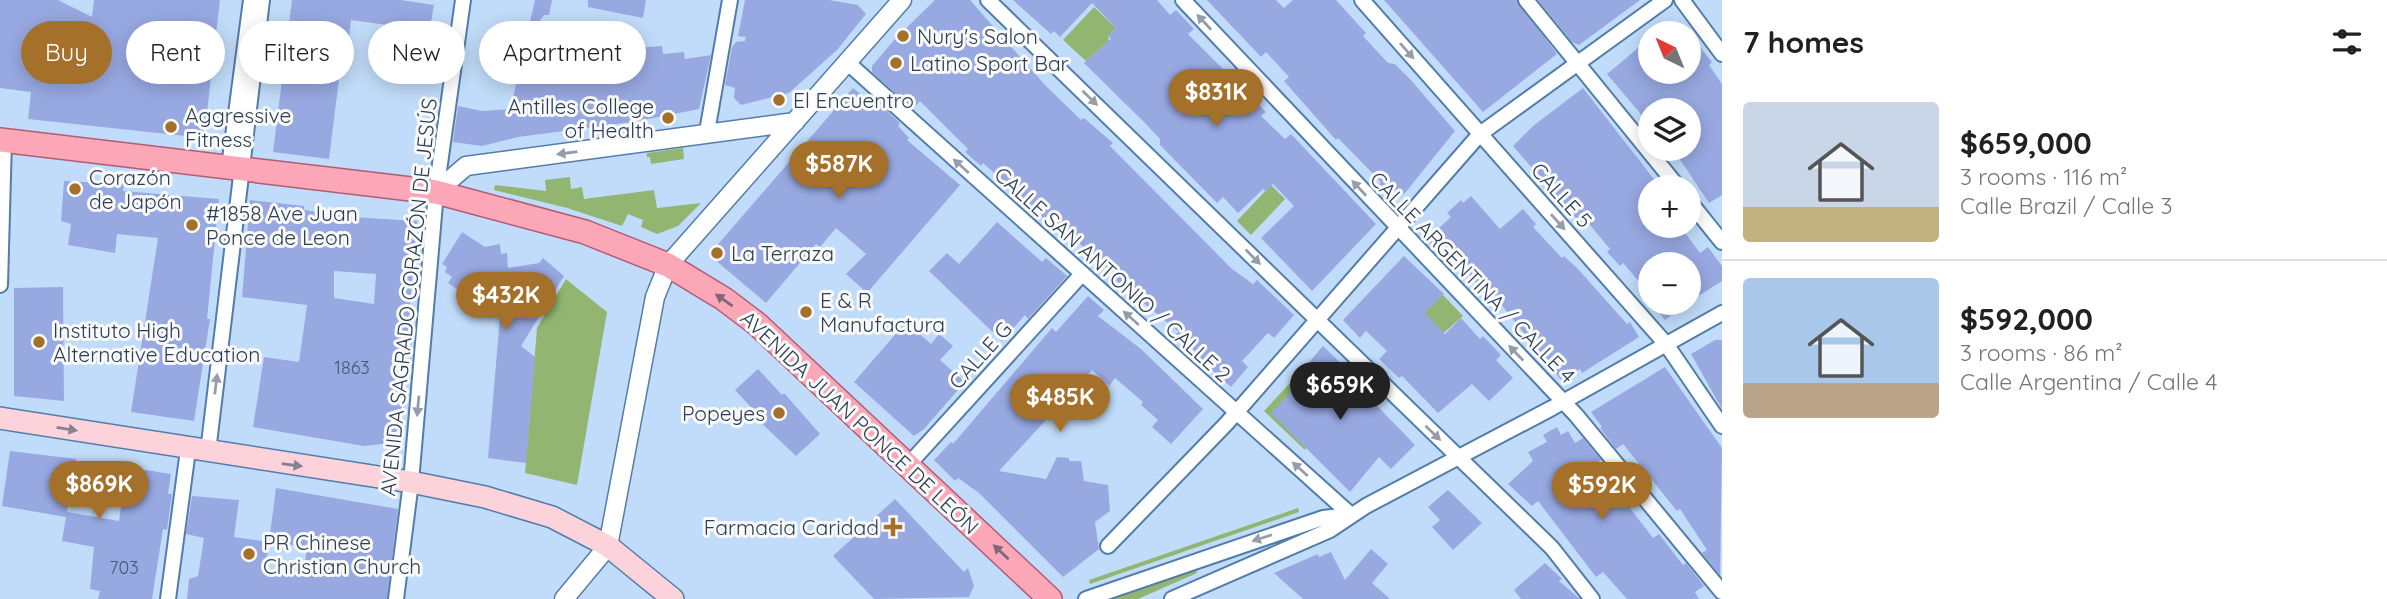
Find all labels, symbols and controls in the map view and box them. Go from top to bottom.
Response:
one-way arrow [1196,14,1212,31]
chip: Buy [21,21,112,84]
chip: Rent [126,21,225,84]
chip: Filters [239,21,354,84]
chip: New [368,21,465,84]
chip: Apartment [479,21,646,84]
north arrow [1638,21,1701,84]
map controls [1638,21,1701,315]
place label: Nury's Salon [917,23,1038,49]
text: 7 homes [1743,23,1864,61]
icon: filters [2328,23,2366,61]
marker: Nury's Salon [895,28,911,44]
one-way arrow [1399,42,1415,60]
place label: Latino Sport Bar [910,50,1069,76]
marker: Latino Sport Bar [888,55,904,71]
pin: $831K [1167,69,1265,129]
text: $831K [1185,77,1247,106]
place label: El Encuentro [793,87,914,113]
one-way arrow [1081,90,1099,106]
marker: El Encuentro [771,92,787,108]
place label: Antilles College of Health [508,93,654,143]
street label: AVENIDA SAGRADO CORAZÓN DE JESÚS [374,97,442,497]
button: layers [1638,98,1701,161]
place label: Aggressive Fitness [185,102,291,152]
marker: Antilles College of Health [660,110,676,126]
marker: Aggressive Fitness [163,119,179,135]
text: $659,000 [1960,124,2092,162]
icon: home [1799,130,1883,214]
pin: $587K [790,142,888,201]
one-way arrow [556,148,578,159]
text: $587K [805,149,873,178]
street label: CALLE 5 [1526,157,1598,233]
one-way arrow [952,158,970,174]
street label: CALLE SAN ANTONIO / CALLE 2 [990,161,1236,387]
text: 3 rooms · 116 m² [1960,162,2127,191]
place label: Corazón de Japón [89,164,182,214]
street label: CALLE ARGENTINA / CALLE 4 [1365,166,1581,388]
button: + [1638,175,1701,238]
one-way arrow [1352,180,1368,197]
marker: Corazón de Japón [67,181,83,197]
text: Calle Brazil / Calle 3 [1960,191,2173,220]
place label: #1858 Ave Juan Ponce de Leon [206,200,358,250]
one-way arrow [1550,213,1566,231]
marker: #1858 Ave Juan Ponce de Leon [184,217,200,233]
place label: La Terraza [731,240,834,266]
marker: La Terraza [709,245,725,261]
one-way arrow [1245,249,1261,265]
button: − [1638,252,1701,315]
pin: $432K [457,272,555,332]
text: $432K [472,280,540,309]
place label: E & R Manufactura [820,287,945,337]
one-way arrow [715,293,733,307]
text: $592,000 [1960,300,2093,338]
marker: E & R Manufactura [798,304,814,320]
street label: AVENIDA JUAN PONCE DE LEÓN [735,305,985,539]
icon: home [1799,306,1883,390]
one-way arrow [1122,311,1139,326]
street label: CALLE G [943,316,1017,394]
place label: Instituto High Alternative Education [53,317,260,367]
marker: Instituto High Alternative Education [31,334,47,350]
text: 3 rooms · 86 m² [1960,338,2123,367]
one-way arrow [1508,345,1524,362]
house number: 1863 [334,356,370,379]
pin: $659K [1291,362,1389,422]
text: Calle Argentina / Calle 4 [1960,367,2217,396]
text: $659K [1306,370,1374,399]
one-way arrow [210,373,221,395]
pin: $485K [1011,374,1109,434]
text: $485K [1026,382,1094,411]
one-way arrow [412,395,423,417]
place label: Popeyes [682,400,765,426]
marker: Popeyes [771,405,787,421]
one-way arrow [56,424,78,435]
one-way arrow [1424,425,1441,441]
one-way arrow [281,459,303,470]
pin: $869K [50,462,148,521]
one-way arrow [1292,462,1309,478]
pin: $592K [1553,462,1651,522]
text: $869K [65,469,133,498]
text: $592K [1568,470,1636,499]
place label: Farmacia Caridad [704,514,879,540]
marker: Farmacia Caridad [885,519,901,535]
place label: PR Chinese Christian Church [263,529,421,579]
one-way arrow [1251,533,1272,544]
one-way arrow [993,545,1010,561]
marker: PR Chinese Christian Church [241,546,257,562]
house number: 703 [109,556,139,579]

